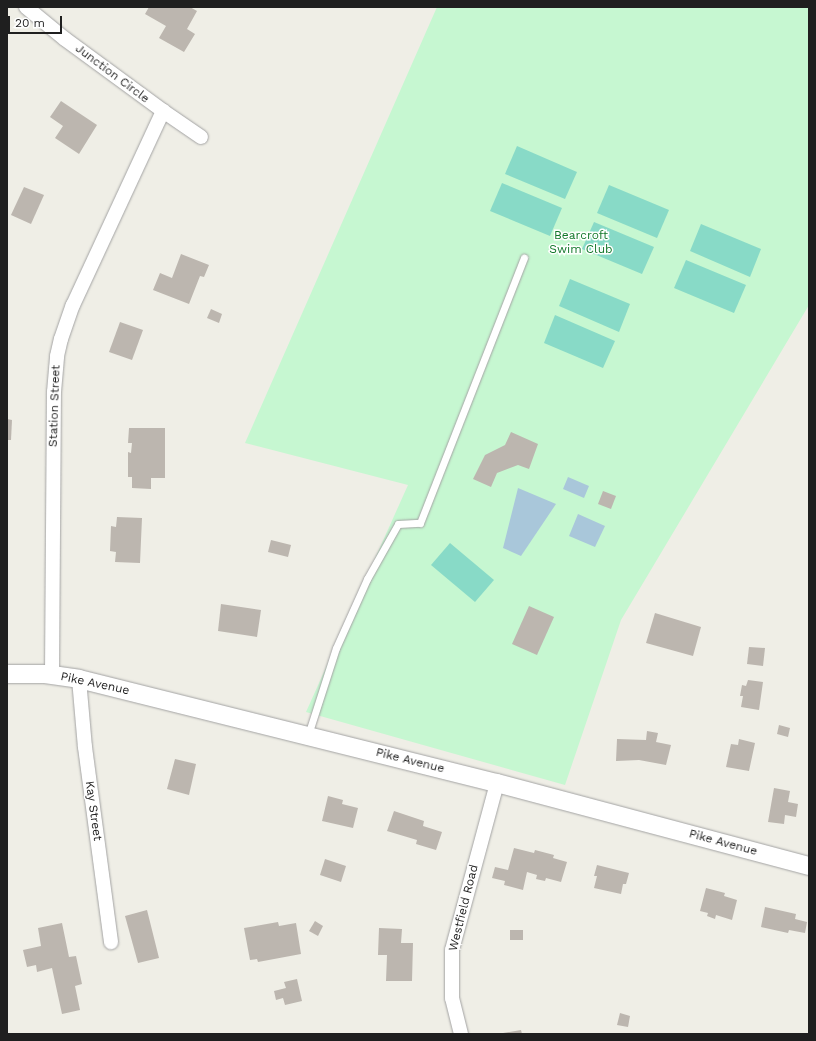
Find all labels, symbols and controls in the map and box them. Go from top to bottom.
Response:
scale bar [10,8,64,34]
text: 20 m [15,16,45,30]
street label: Junction Circle [72,42,152,106]
park label: Bearcroft Swim Club [549,229,613,257]
street label: Station Street [46,365,64,447]
street label: Pike Avenue [59,670,131,698]
street label: Pike Avenue [374,745,446,777]
street label: Kay Street [82,780,104,842]
street label: Pike Avenue [687,827,759,859]
street label: Westfield Road [446,863,482,953]

